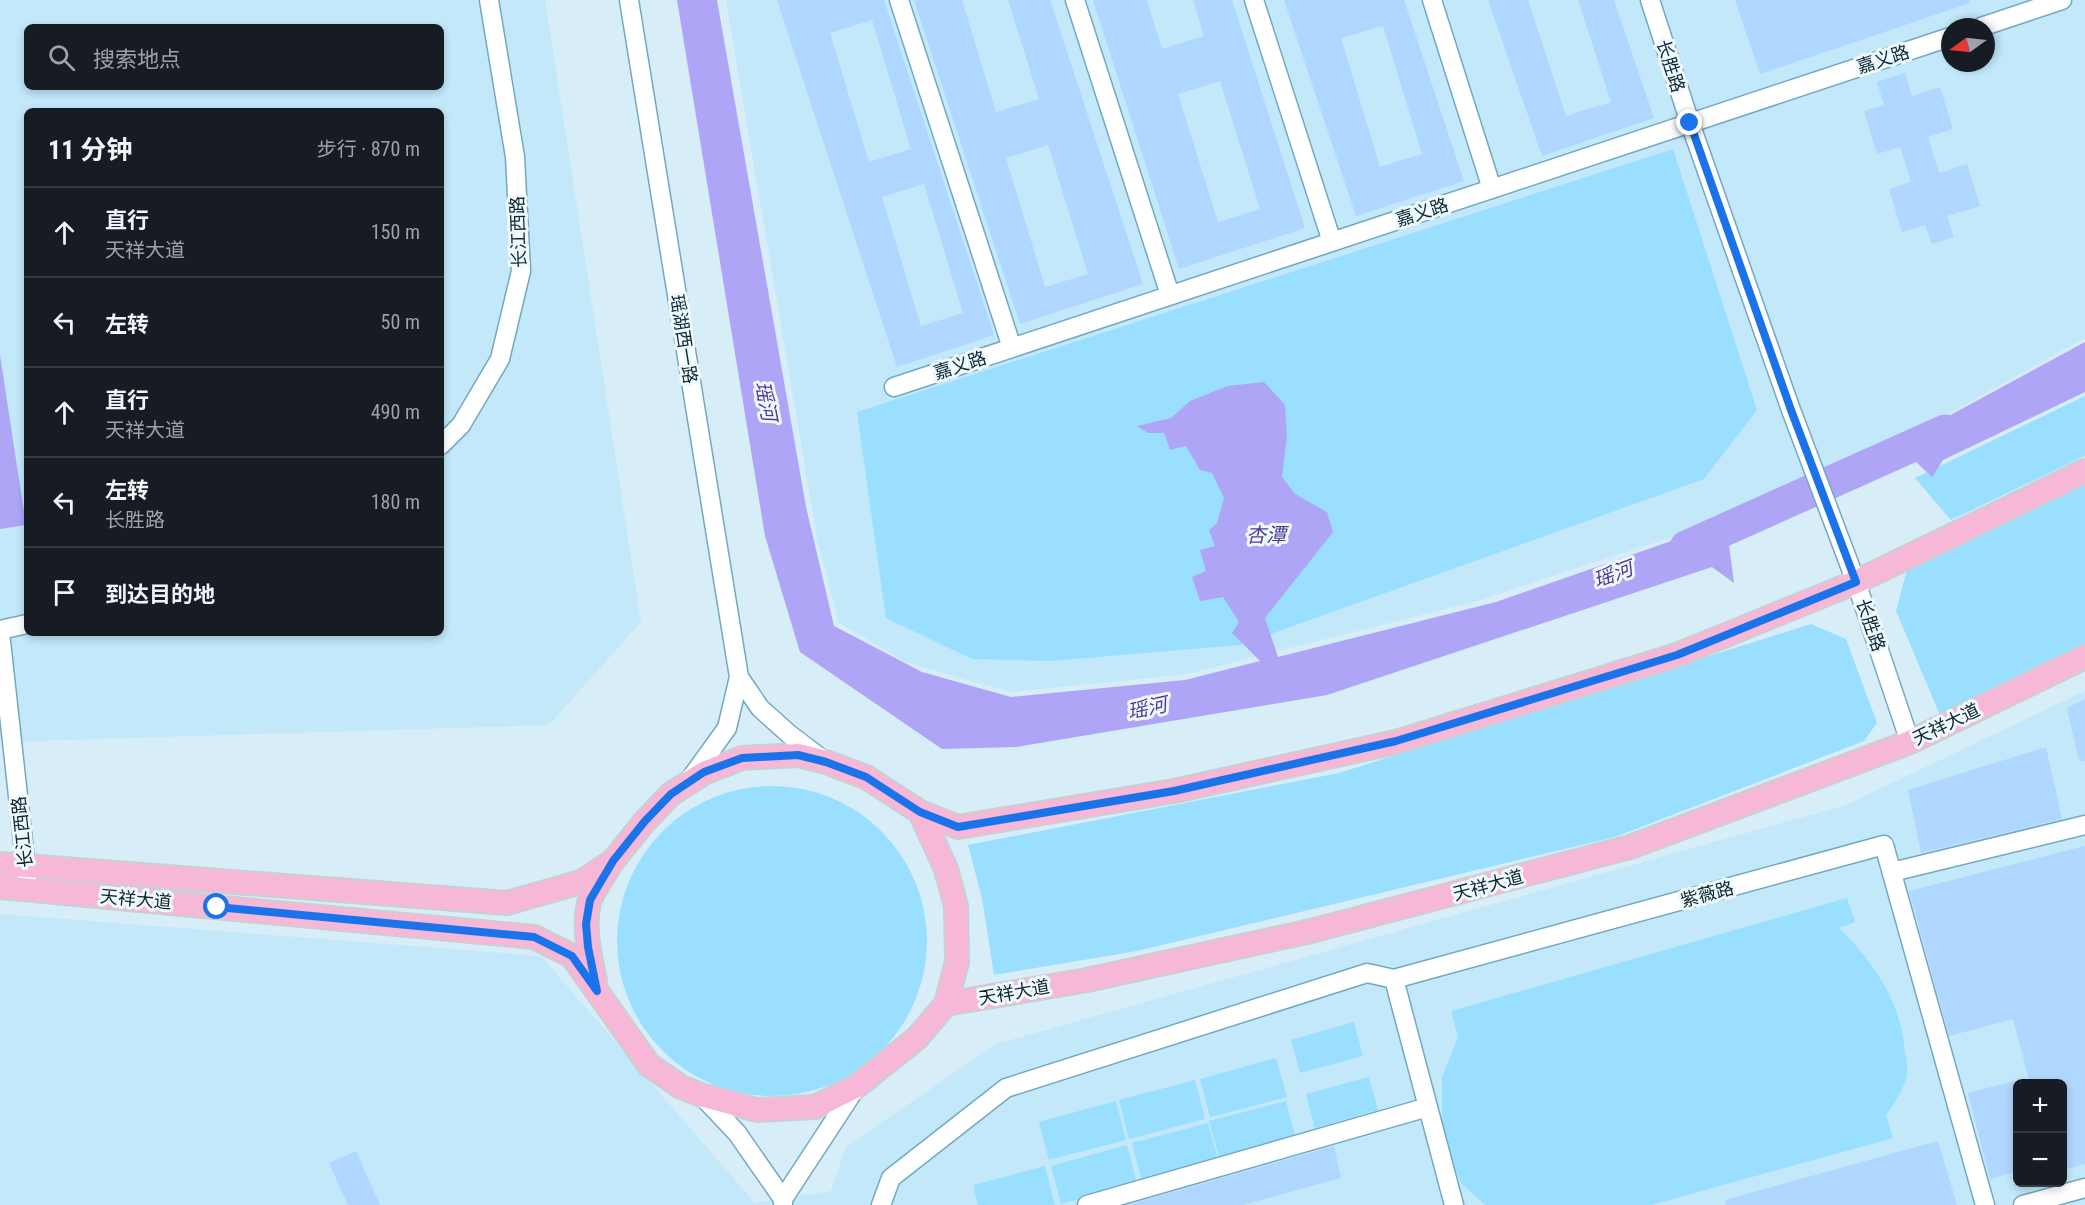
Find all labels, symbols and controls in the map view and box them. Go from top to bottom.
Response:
north arrow [1941,18,1995,72]
search box [24,24,444,90]
street label: 长胜路 [1653,37,1689,95]
icon: search [45,41,78,74]
street label: 嘉义路 [1854,41,1912,77]
text: 搜索地点 [93,47,181,72]
route end [1676,109,1702,135]
text: 11 分钟 [48,135,132,165]
text: 步行 · 870 m [317,137,420,161]
street label: 嘉义路 [1393,194,1451,230]
street label: 长江西路 [506,196,530,268]
text: 直行 [105,208,149,233]
icon: ahead [48,216,81,249]
text: 150 m [371,220,420,244]
text: 天祥大道 [105,238,185,262]
street label: 瑶湖西一路 [667,293,701,385]
icon: left [48,306,81,339]
text: 50 m [381,310,420,334]
text: 左转 [105,312,149,337]
street label: 嘉义路 [931,347,989,383]
water label: 瑶河 [750,379,782,427]
text: 直行 [105,388,149,413]
icon: ahead [48,396,81,429]
text: 490 m [371,400,420,424]
text: 天祥大道 [105,418,185,442]
text: 左转 [105,478,149,503]
icon: left [48,486,81,519]
text: 180 m [371,490,420,514]
text: 长胜路 [105,508,165,532]
water label: 杏潭 [1246,523,1290,547]
water label: 瑶河 [1590,555,1640,592]
icon: arrive [48,576,81,609]
text: 到达目的地 [105,582,215,607]
street label: 长胜路 [1852,596,1890,654]
water label: 瑶河 [1125,691,1173,724]
street label: 天祥大道 [1909,699,1983,749]
street label: 长江西路 [8,795,36,869]
street label: 天祥大道 [1451,866,1525,904]
street label: 紫薇路 [1678,877,1736,911]
street label: 天祥大道 [99,885,173,913]
route start [203,893,229,919]
street label: 天祥大道 [977,975,1051,1009]
map controls [2013,1079,2067,1187]
button: + [2013,1079,2067,1133]
button: − [2013,1133,2067,1187]

